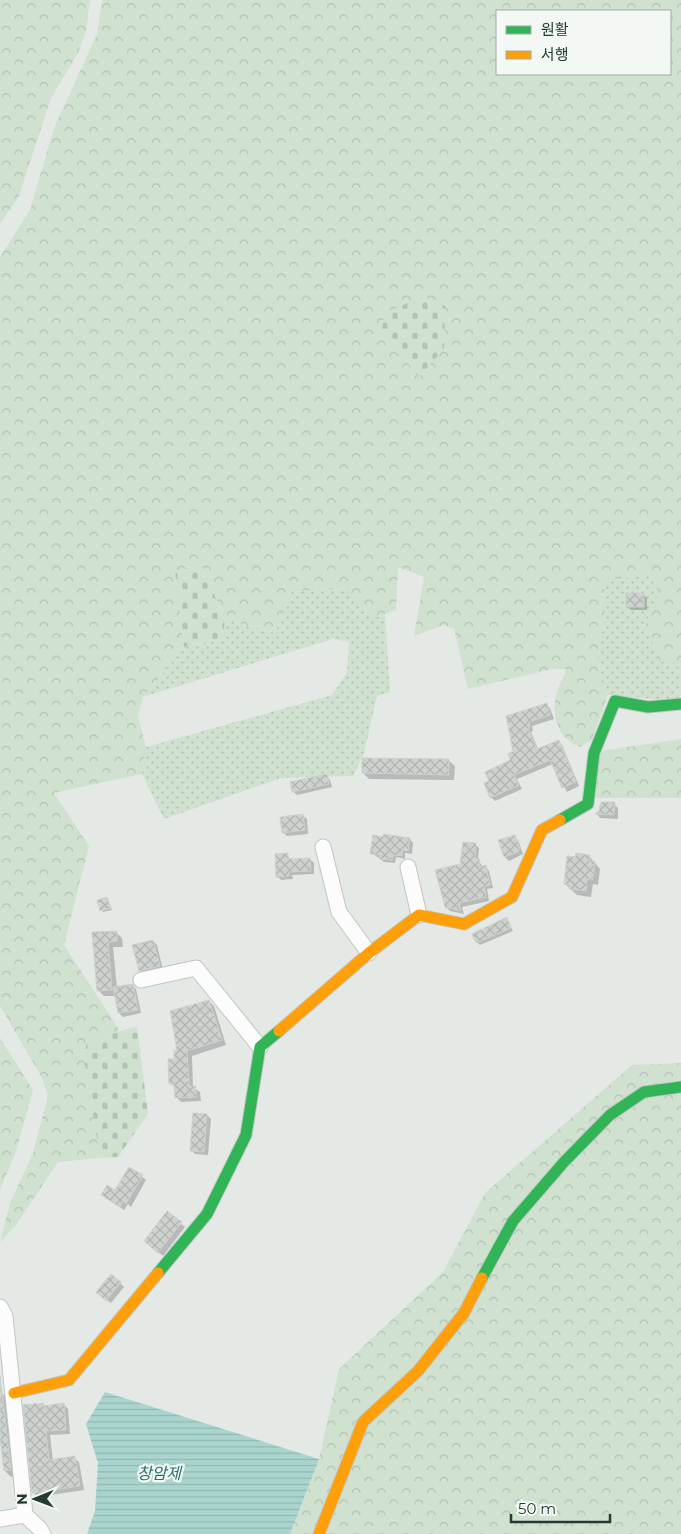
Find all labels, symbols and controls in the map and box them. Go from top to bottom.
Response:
legend [496,10,671,75]
text: 원활 [541,20,569,39]
text: 서행 [541,45,569,64]
water label: 창암제 [137,1464,183,1483]
north arrow [10,1474,60,1524]
scale bar [511,1492,610,1524]
text: N [13,1493,31,1505]
text: 50 m [518,1499,556,1518]

